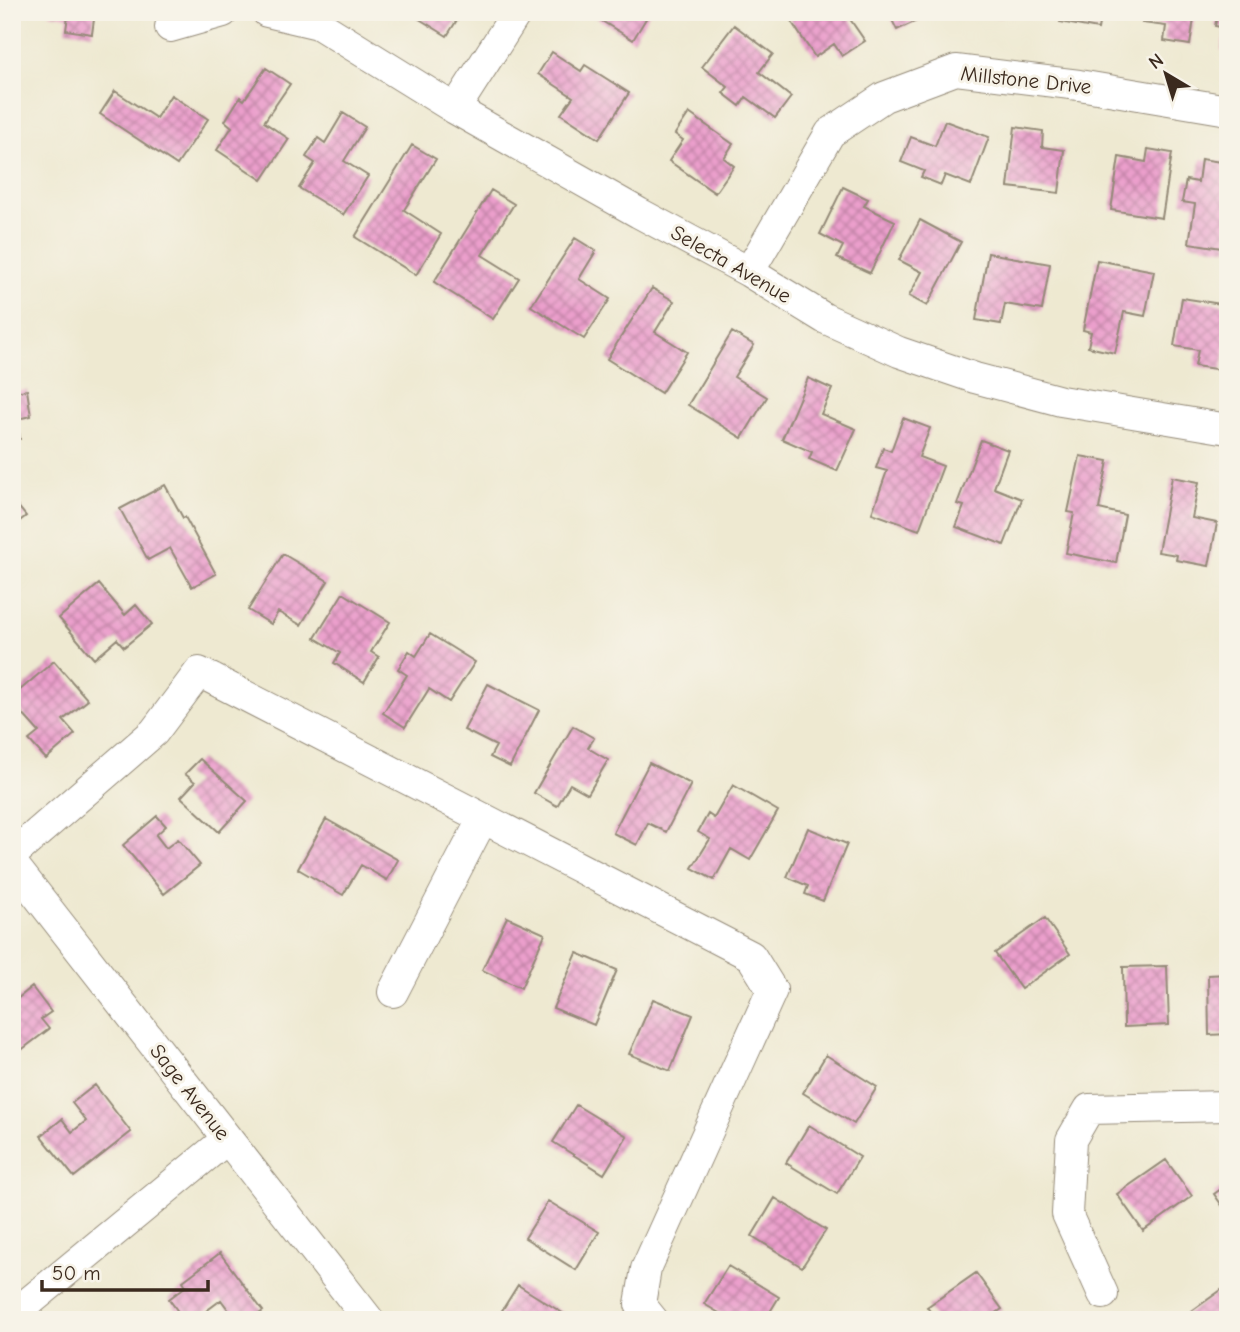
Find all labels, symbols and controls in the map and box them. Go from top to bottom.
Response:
north arrow [1132,38,1202,108]
text: N [1144,49,1168,74]
street label: Millstone Drive [960,61,1092,99]
street label: Selecta Avenue [667,220,795,308]
street label: Sage Avenue [145,1039,235,1145]
scale bar [42,1248,208,1292]
text: 50 m [52,1261,101,1285]

